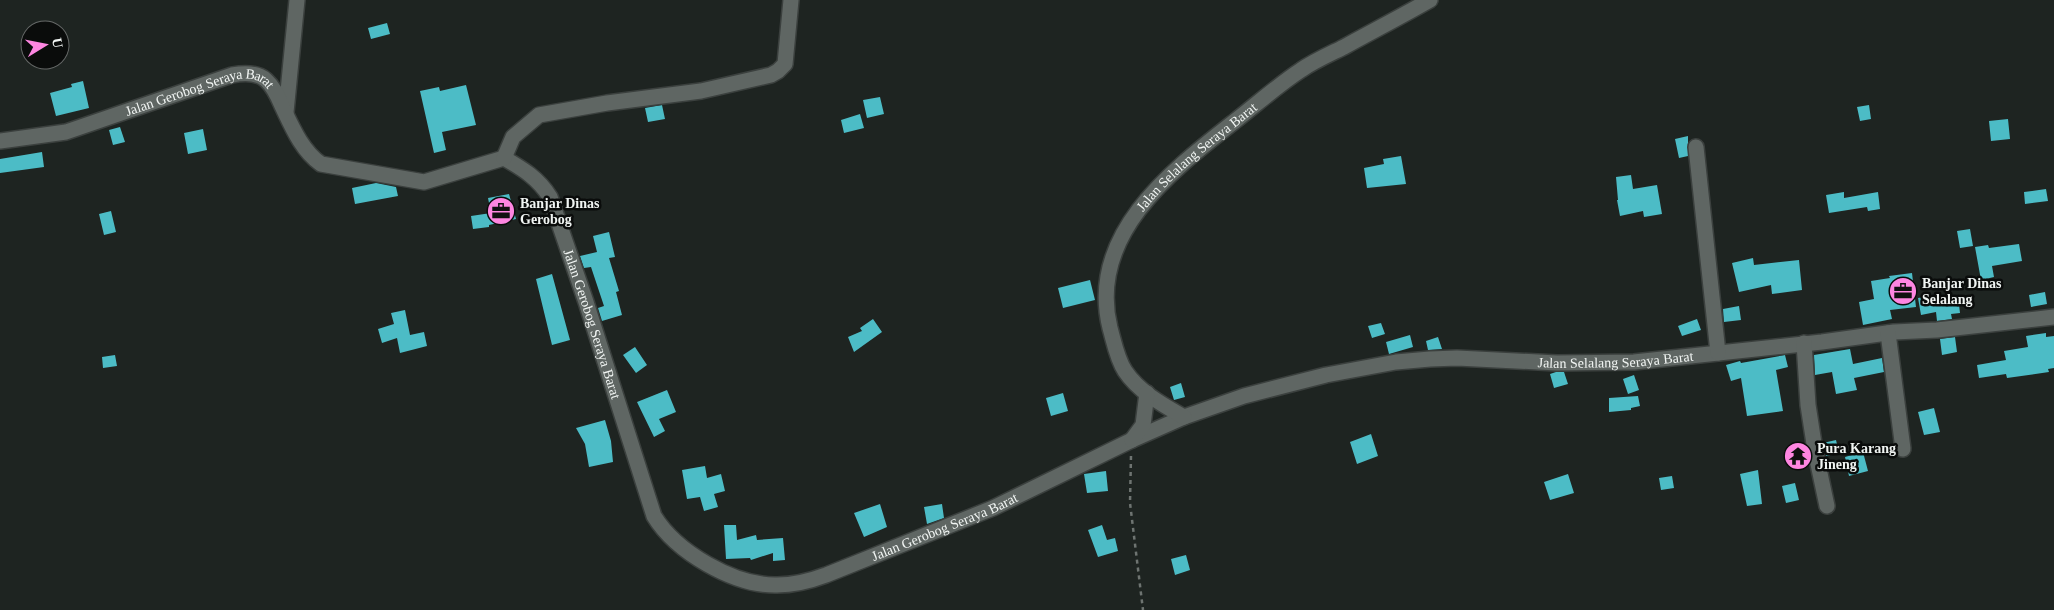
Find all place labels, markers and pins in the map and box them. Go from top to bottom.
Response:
office icon: Banjar Dinas Gerobog [486,196,516,226]
place label: Banjar Dinas Gerobog [520,196,600,227]
office icon: Banjar Dinas Selalang [1888,276,1918,306]
place label: Banjar Dinas Selalang [1922,276,2002,307]
temple icon: Pura Karang Jineng [1783,441,1813,471]
place label: Pura Karang Jineng [1817,441,1896,472]

